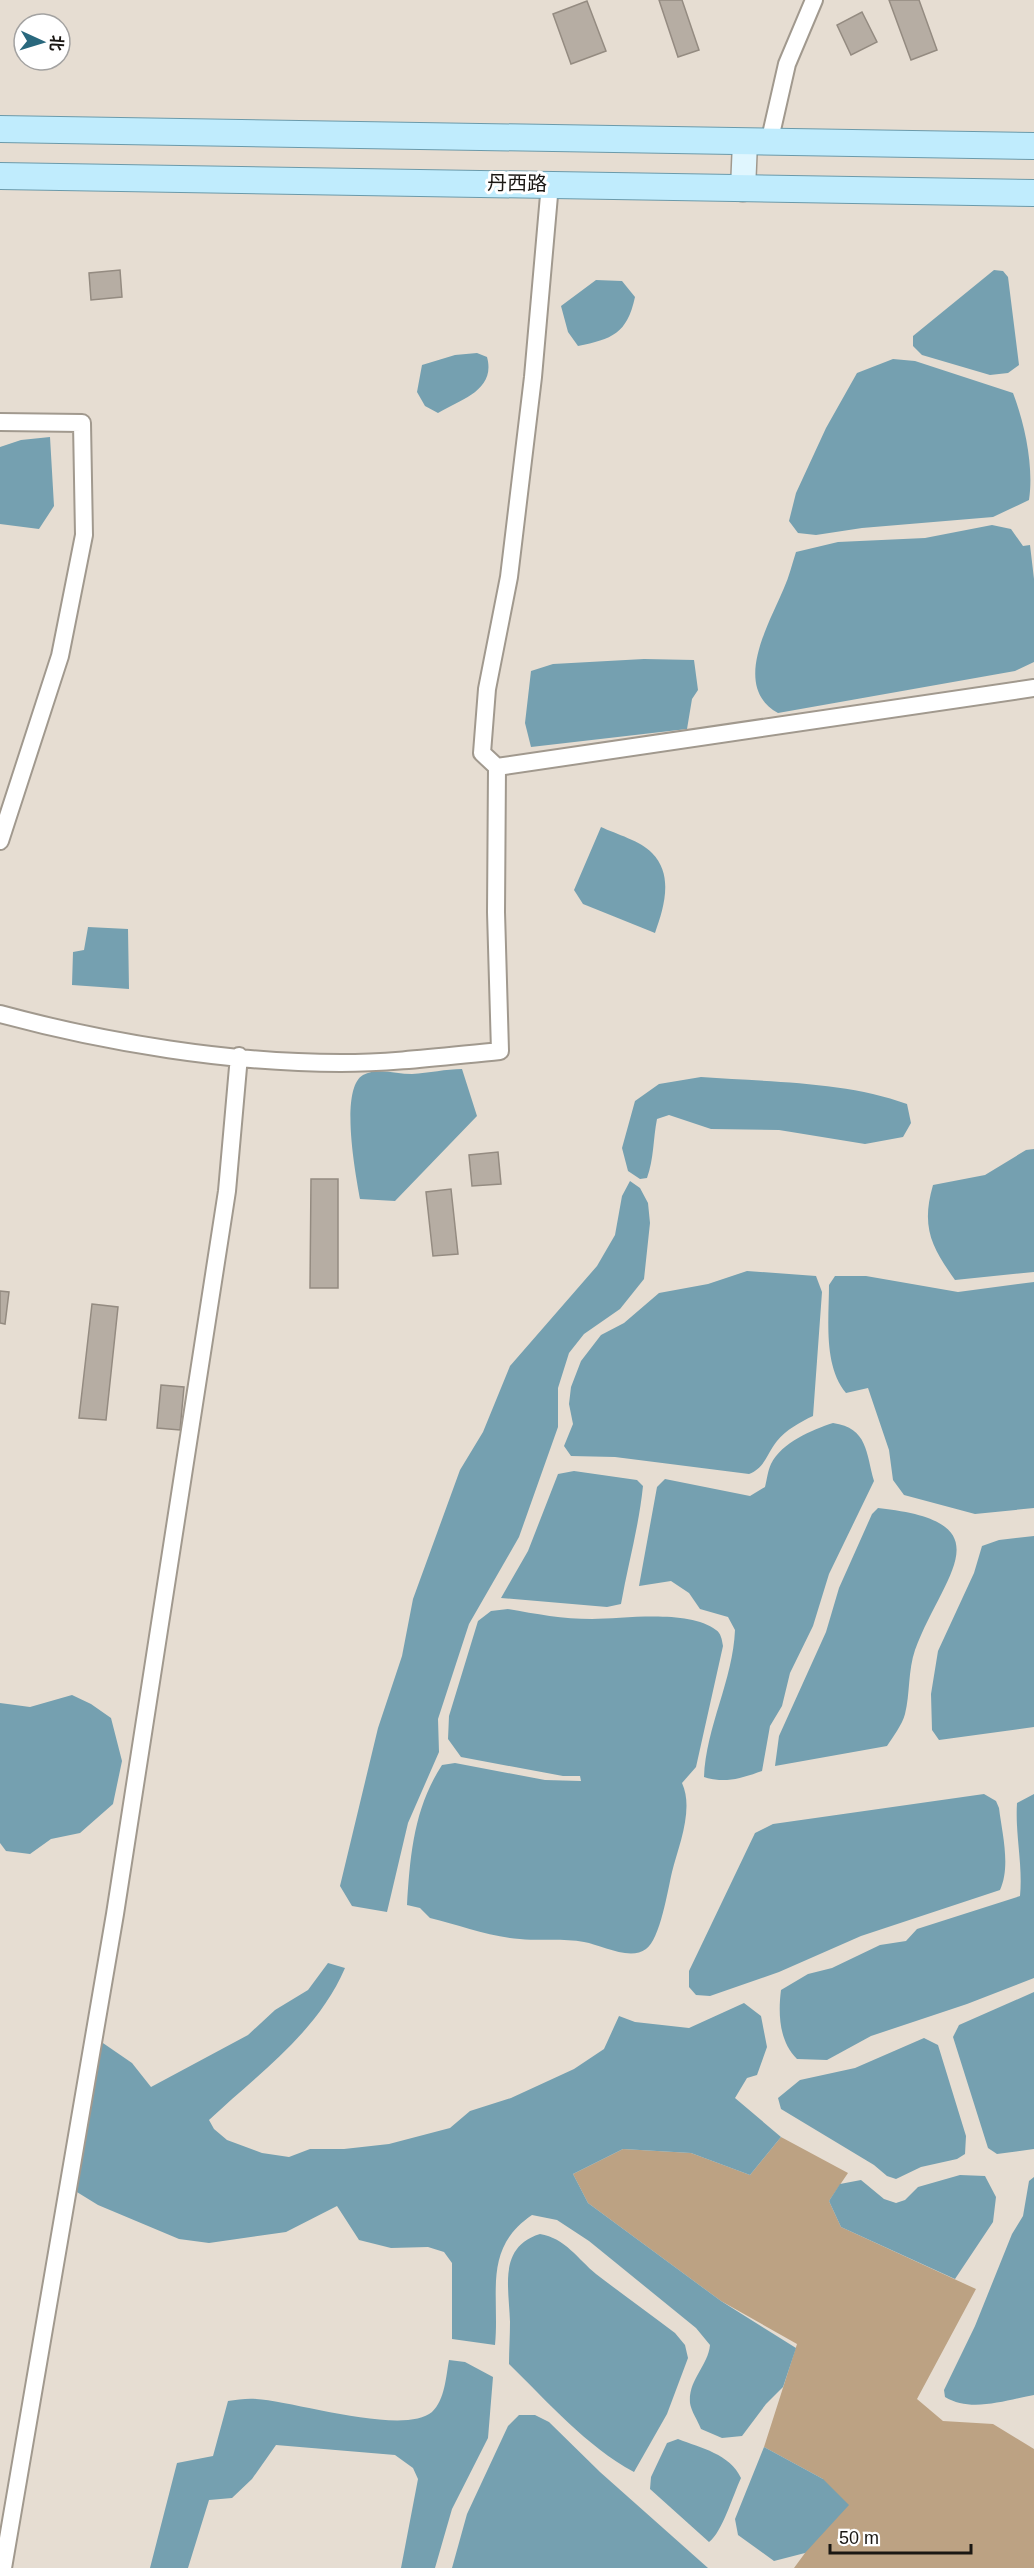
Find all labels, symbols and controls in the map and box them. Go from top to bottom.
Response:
north arrow [12,12,72,72]
text: 北 [47,34,66,52]
street label: 丹西路 [487,171,547,195]
scale bar [830,2517,971,2555]
text: 50 m [839,2528,879,2548]

